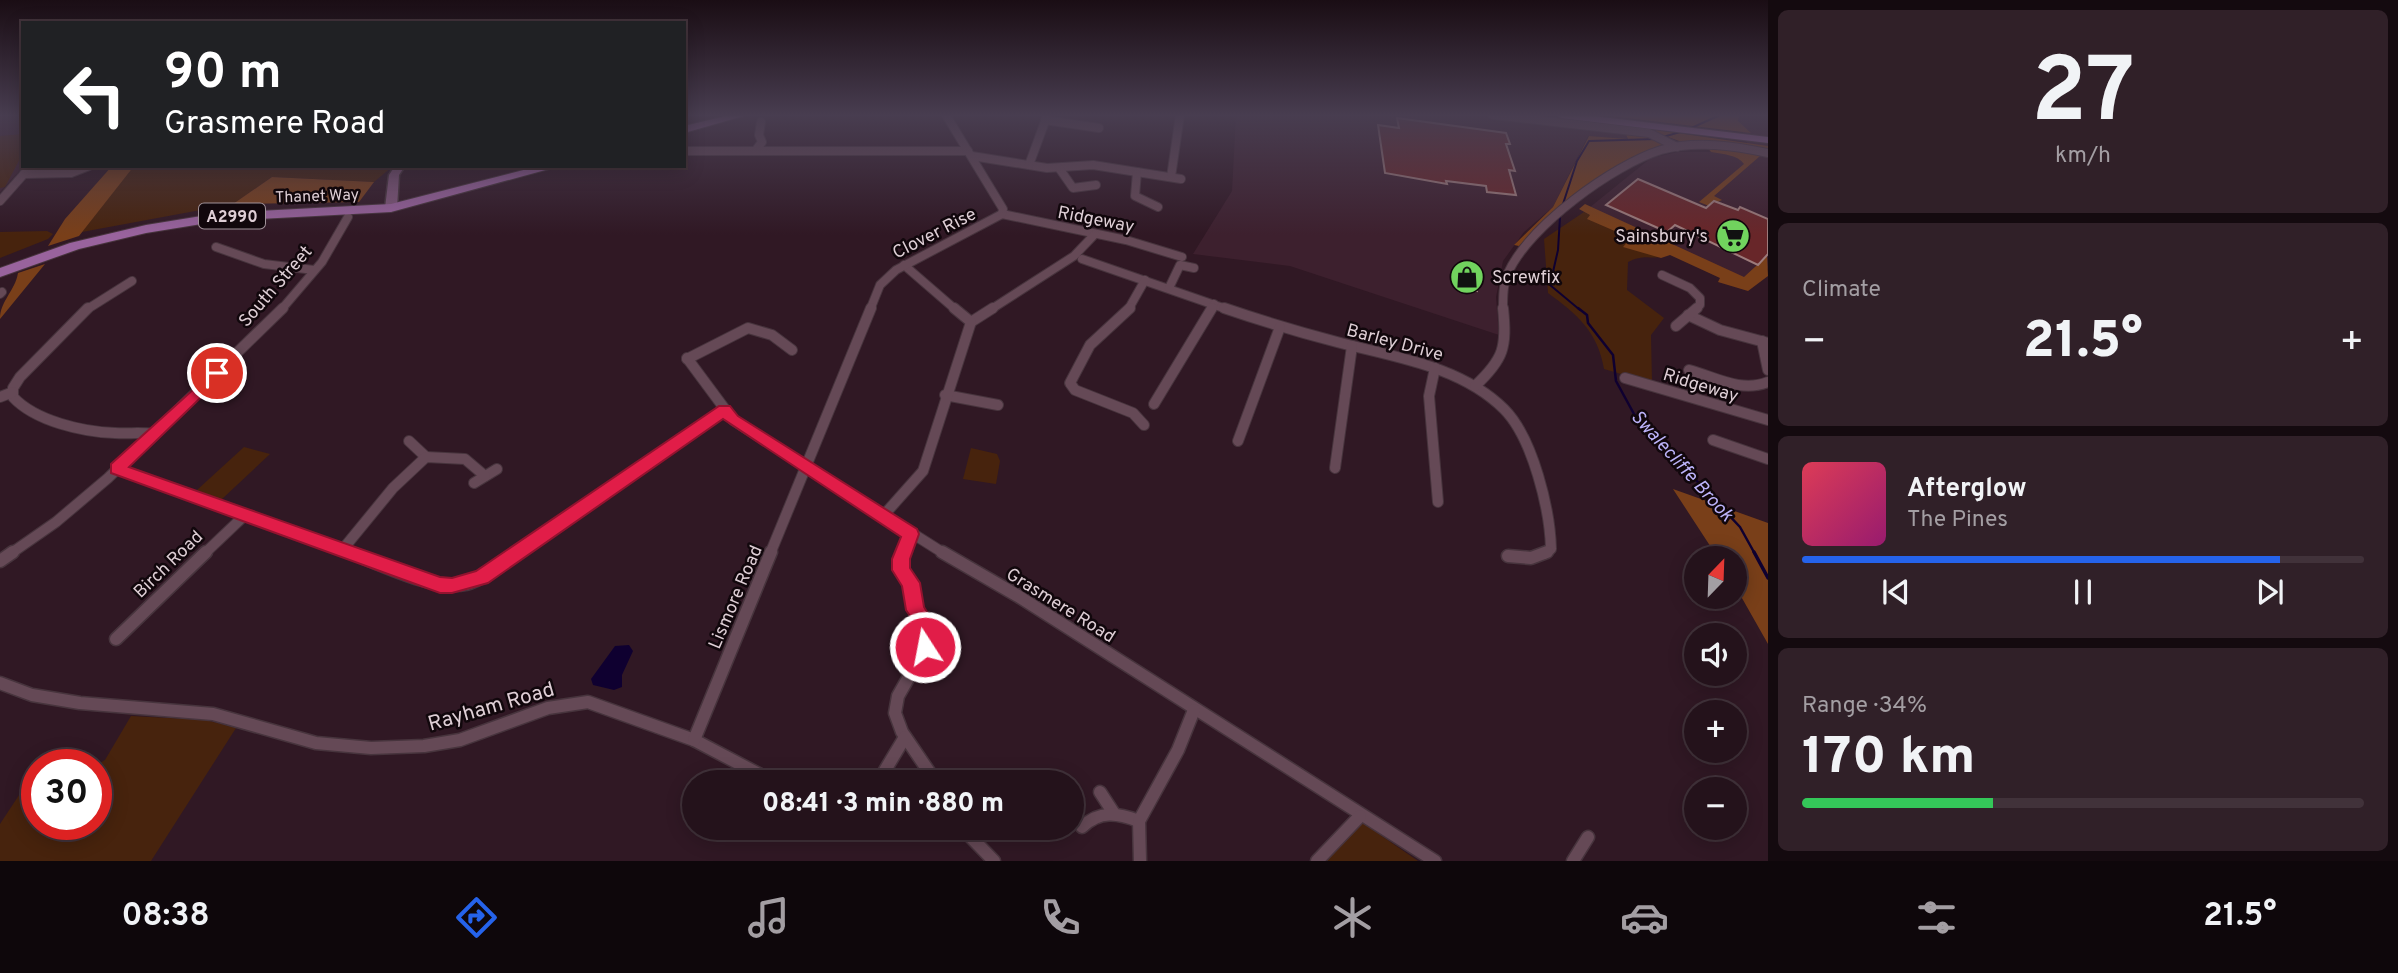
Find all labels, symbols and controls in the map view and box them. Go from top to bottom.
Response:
text: 27 [2031,39,2135,154]
text: 90 m [164,44,282,106]
icon: left [49,49,140,140]
text: Grasmere Road [164,105,385,145]
text: km/h [2055,142,2111,171]
street label: Thanet Way [275,186,359,208]
street label: Ridgeway [1055,202,1136,239]
street label: Clover Rise [889,203,980,265]
road number: A2990 [199,204,265,229]
supermarket icon: Sainsbury's [1714,217,1752,255]
place label: Sainsbury's [1615,226,1708,249]
street label: South Street [234,241,318,333]
shop icon: Screwfix [1448,258,1486,296]
place label: Screwfix [1492,267,1560,290]
text: Climate [1802,276,1881,305]
text: 21.5° [2023,310,2143,376]
text: − [1802,319,1827,368]
text: + [2339,319,2364,368]
street label: Barley Drive [1344,320,1445,367]
pin [187,343,247,403]
icon: arrive [198,354,236,392]
street label: Ridgeway [1660,364,1741,409]
water label: Swalecliffe Brook [1625,406,1738,527]
text: Afterglow [1907,473,2027,506]
text: The Pines [1907,506,2008,535]
street label: Birch Road [129,526,209,604]
street label: Lismore Road [704,542,769,653]
north arrow [1684,546,1746,609]
map controls [1684,546,1747,840]
street label: Grasmere Road [1001,564,1119,649]
icon: previous [1877,573,1915,611]
icon: pause [2064,573,2102,611]
icon: next [2251,573,2289,611]
position arrow [888,610,962,684]
button: sound [1684,623,1747,686]
street label: Rayham Road [425,676,558,738]
text: Range · 34% [1802,692,1927,721]
button: + [1684,700,1747,763]
text: 170 km [1802,726,1975,792]
speed limit sign: 30 [21,749,112,840]
button: − [1684,777,1747,840]
text: 08:41 · 3 min · 880 m [762,788,1004,821]
icon: directions [452,893,501,942]
icon: music [744,893,793,942]
icon: phone [1036,893,1085,942]
icon: climate [1328,893,1377,942]
icon: car [1620,893,1669,942]
icon: filters [1912,893,1961,942]
text: 08:38 [121,897,210,937]
text: 21.5° [2203,897,2277,937]

